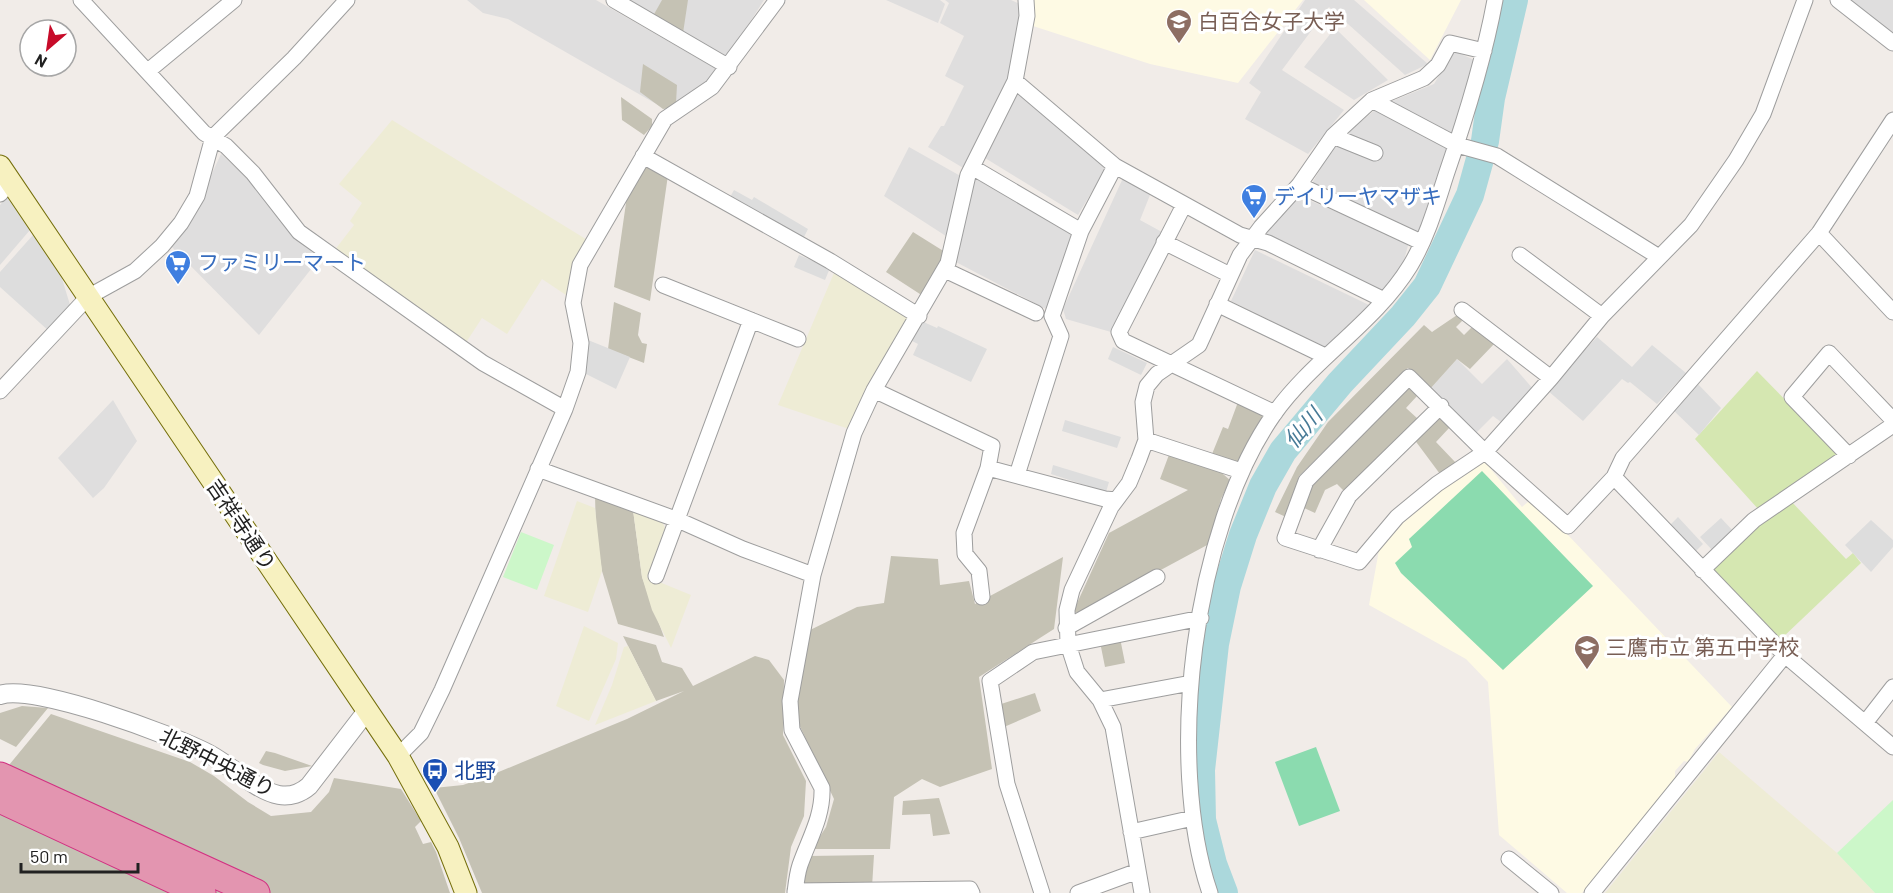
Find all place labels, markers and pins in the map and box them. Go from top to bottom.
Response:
school or university icon: 白百合女子大学 [1164,7,1194,45]
place label: 白百合女子大学 [1198,8,1345,33]
supermarket icon: デイリーヤマザキ [1239,182,1269,220]
place label: デイリーヤマザキ [1274,183,1442,208]
supermarket icon: ファミリーマート [163,248,193,286]
place label: ファミリーマート [198,249,366,274]
school or university icon: 三鷹市立 第五中学校 [1572,633,1602,671]
place label: 三鷹市立 第五中学校 [1606,634,1799,659]
bus stop icon: 北野 [420,756,450,794]
place label: 北野 [454,757,496,782]

